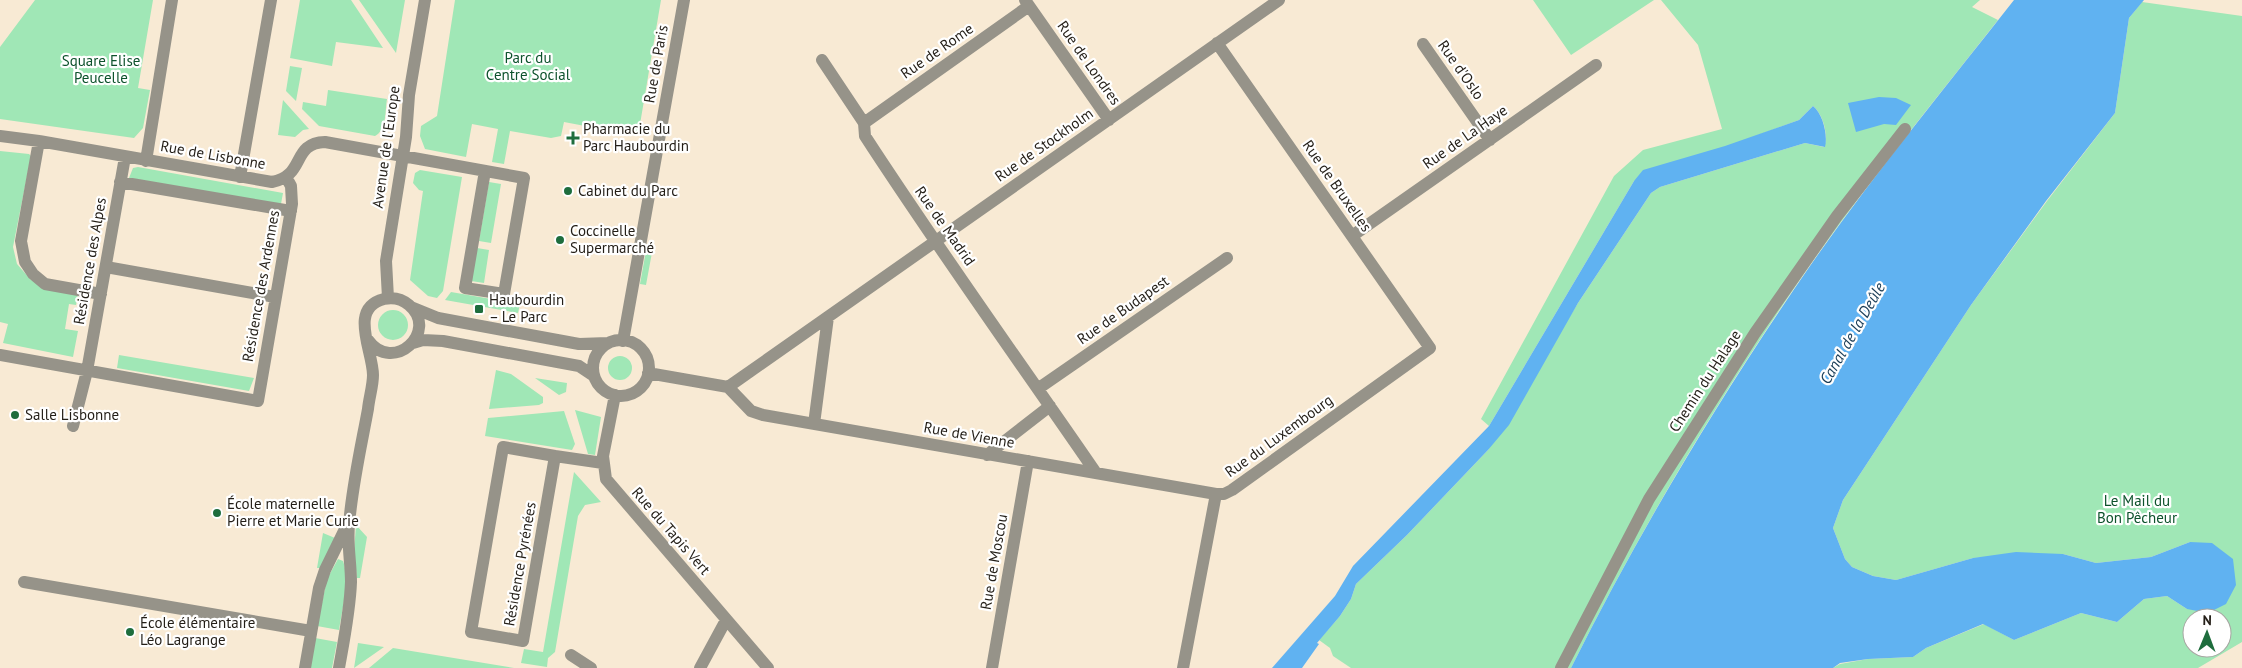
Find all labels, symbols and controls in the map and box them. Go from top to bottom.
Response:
street label: Rue de Londres [1053,17,1125,108]
street label: Rue de Rome [897,19,977,83]
street label: Rue de Paris [639,23,672,104]
street label: Rue d'Oslo [1434,36,1489,103]
park label: Parc du Centre Social [486,48,571,84]
park label: Square Elise Peucelle [62,51,140,87]
street label: Avenue de l'Europe [368,85,403,209]
street label: Rue de La Haye [1419,100,1511,173]
street label: Rue de Stockholm [991,104,1097,186]
place label: Pharmacie du Parc Haubourdin [583,119,689,155]
marker: Pharmacie du Parc Haubourdin [567,132,579,144]
street label: Rue de Lisbonne [159,136,267,173]
street label: Rue de Bruxelles [1299,136,1376,235]
place label: Cabinet du Parc [578,181,678,200]
street label: Rue de Madrid [911,182,980,269]
marker: Cabinet du Parc [562,185,574,197]
street label: Résidence des Alpes [69,196,110,326]
street label: Résidence des Ardennes [238,209,283,363]
place label: Coccinelle Supermarché [570,221,654,257]
marker: Coccinelle Supermarché [554,234,566,246]
street label: Rue de Budapest [1073,271,1172,348]
water label: Canal de la Deûle [1815,278,1889,387]
place label: Haubourdin – Le Parc [489,290,564,326]
marker: Haubourdin – Le Parc [473,303,485,315]
street label: Chemin du Halage [1664,326,1745,435]
street label: Rue du Luxembourg [1221,390,1336,481]
place label: Salle Lisbonne [25,405,119,424]
marker: Salle Lisbonne [9,409,21,421]
street label: Rue de Vienne [922,417,1016,452]
street label: Rue du Tapis Vert [628,483,715,579]
park label: Le Mail du Bon Pêcheur [2097,491,2177,527]
place label: École maternelle Pierre et Marie Curie [227,494,359,530]
street label: Résidence Pyrénées [499,500,540,628]
marker: École maternelle Pierre et Marie Curie [211,507,223,519]
street label: Rue de Moscou [976,513,1011,611]
north arrow [2182,608,2232,658]
text: N [2202,611,2212,629]
place label: École élémentaire Léo Lagrange [140,613,255,649]
marker: École élémentaire Léo Lagrange [124,626,136,638]

